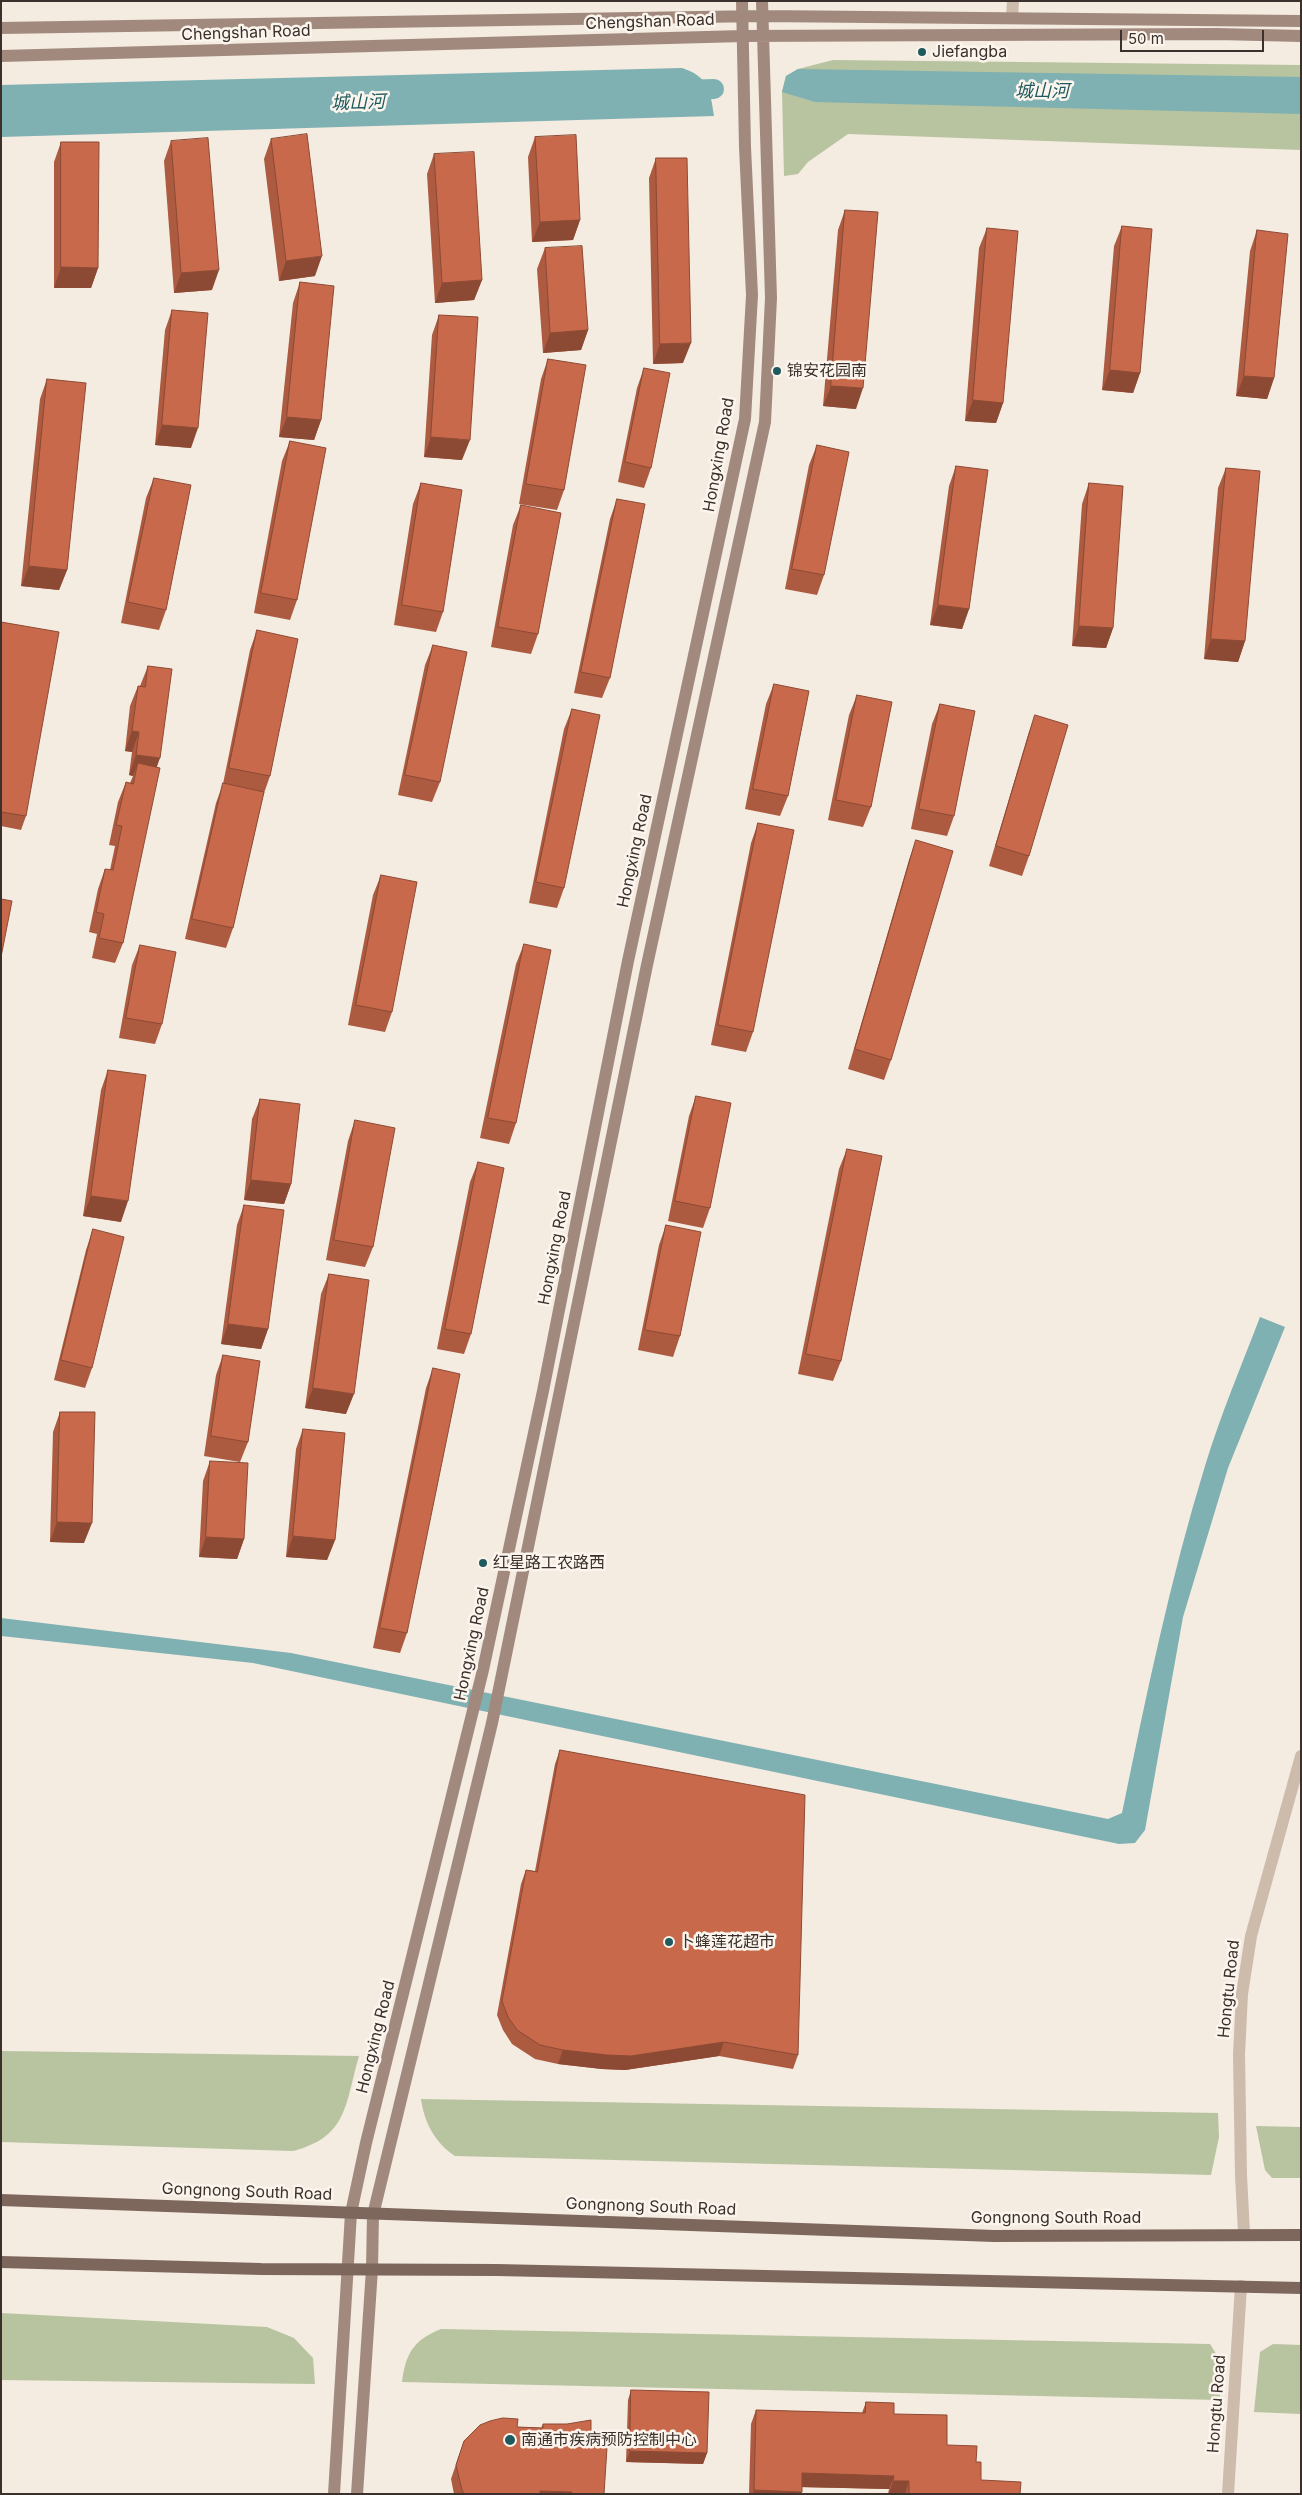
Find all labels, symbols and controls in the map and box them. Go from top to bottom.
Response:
street label: Chengshan Road [585,10,715,34]
scale bar [1122,20,1266,52]
street label: Chengshan Road [181,21,311,45]
text: 50 m [1128,29,1164,48]
place label: Jiefangba [932,42,1007,62]
marker: Jiefangba [916,46,928,58]
water label: 城山河 [1015,81,1069,103]
water label: 城山河 [331,91,385,115]
place label: 锦安花园南 [787,361,867,381]
marker: 锦安花园南 [771,365,783,377]
street label: Hongxing Road [699,396,739,514]
street label: Hongxing Road [614,792,656,910]
street label: Hongxing Road [535,1189,575,1307]
place label: 红星路工农路西 [493,1553,605,1573]
marker: 红星路工农路西 [477,1557,489,1569]
street label: Hongxing Road [451,1585,493,1703]
place label: 卜蜂莲花超市 [679,1932,775,1952]
marker: 卜蜂莲花超市 [663,1936,675,1948]
street label: Hongtu Road [1214,1939,1244,2039]
street label: Hongxing Road [353,1979,399,2095]
street label: Gongnong South Road [161,2179,333,2205]
street label: Gongnong South Road [565,2194,737,2220]
street label: Gongnong South Road [971,2208,1141,2228]
street label: Hongtu Road [1204,2354,1230,2454]
place label: 南通市疾病预防控制中心 [521,2430,697,2450]
marker: 南通市疾病预防控制中心 [503,2433,517,2447]

